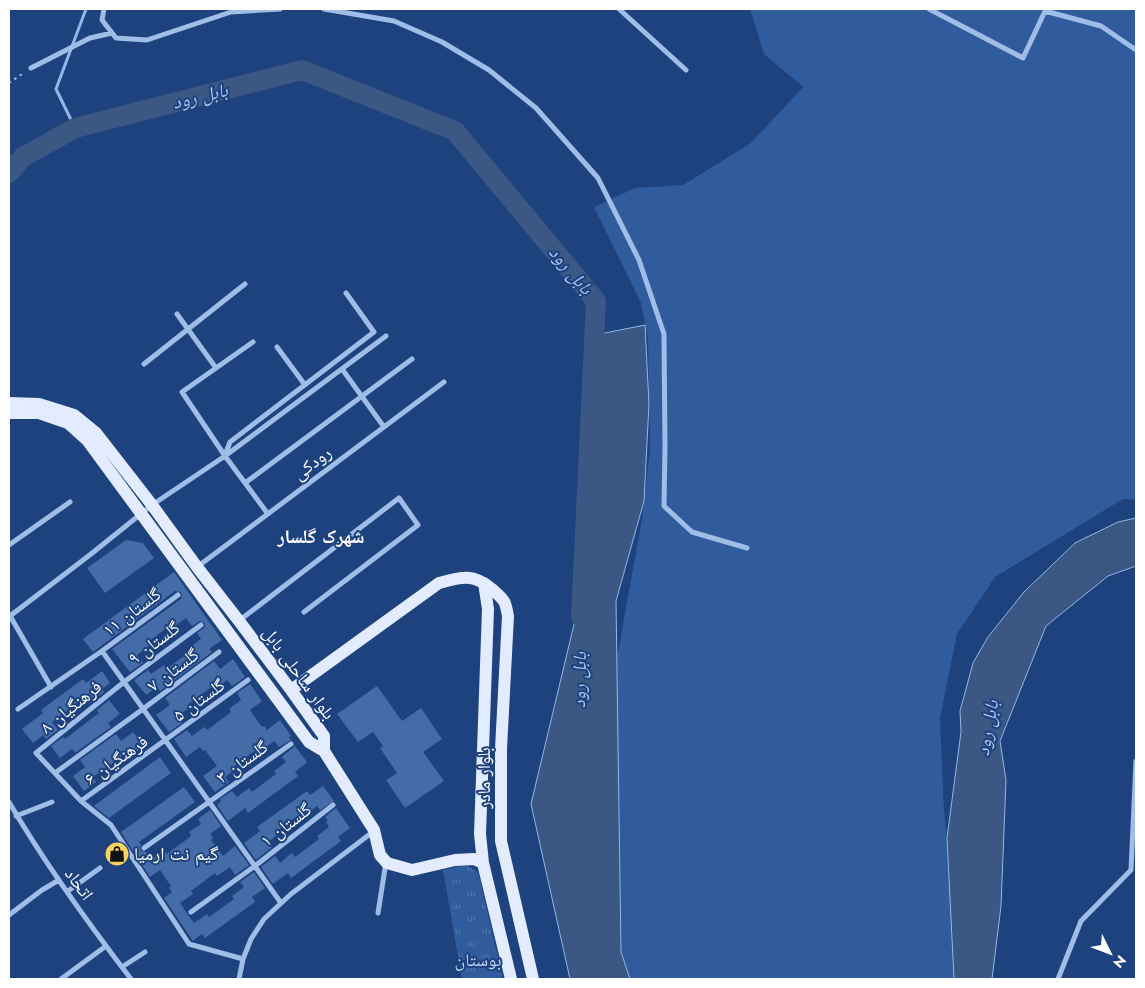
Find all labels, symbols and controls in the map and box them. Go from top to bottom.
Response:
water label: بابل رود [169,76,231,116]
water label: بابل رود [543,240,600,301]
street label: رودکی [287,440,337,486]
district label: شهرک گلسار [276,523,365,550]
street label: گلستان ۱۱ [97,581,167,643]
street label: گلستان ۹ [123,615,186,671]
street label: بلوار ساحلی بابل [256,621,342,725]
street label: گلستان ۷ [142,642,205,698]
water label: بابل رود [565,651,593,708]
street label: گلستان ۵ [168,672,231,728]
street label: فرهنگیان ۸ [35,674,107,740]
water label: بابل رود [969,697,1005,758]
street label: فرهنگیان ۶ [79,729,153,791]
street label: گلستان ۳ [211,734,274,790]
street label: بلوار مادر [471,747,497,810]
street label: گلستان ۱ [255,796,318,853]
shop icon: گیم نت ارمیا [104,841,130,867]
place label: گیم نت ارمیا [134,841,219,867]
street label: اتحاد [58,862,100,906]
north arrow [1085,928,1135,978]
park label: بوستان [455,947,501,973]
text: N [1109,951,1131,973]

